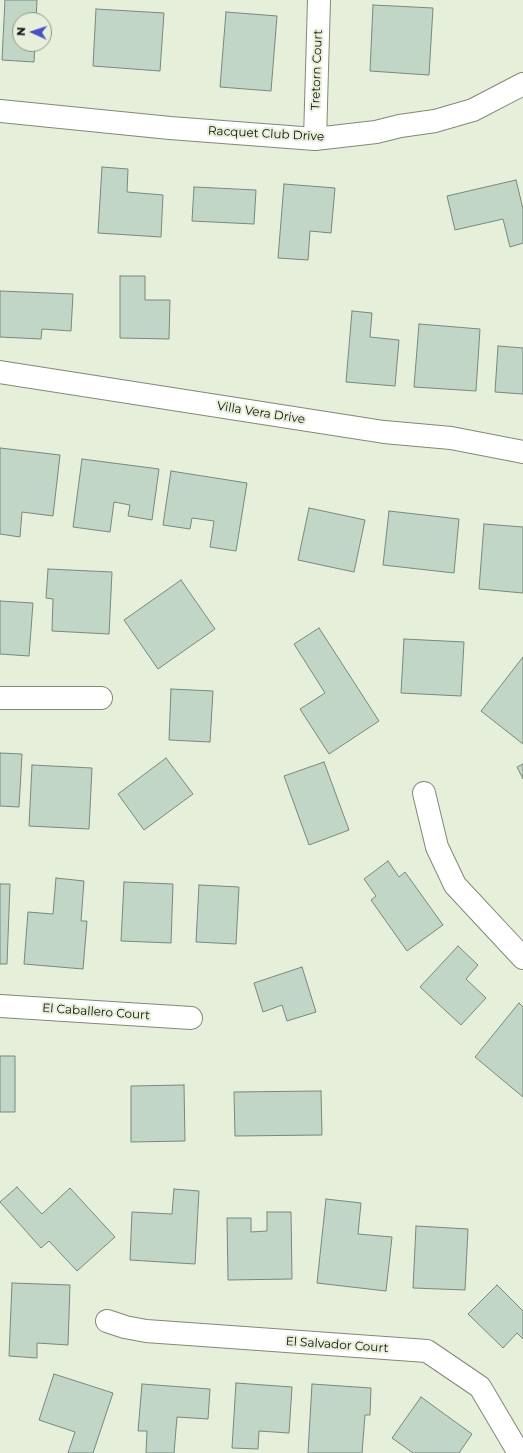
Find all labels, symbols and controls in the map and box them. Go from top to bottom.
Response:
north arrow [12,12,52,52]
text: N [14,27,28,36]
street label: Tretorn Court [308,30,326,110]
street label: Racquet Club Drive [208,124,324,144]
street label: Villa Vera Drive [216,399,306,427]
street label: El Caballero Court [42,1001,150,1023]
street label: El Salvador Court [285,1334,389,1356]

